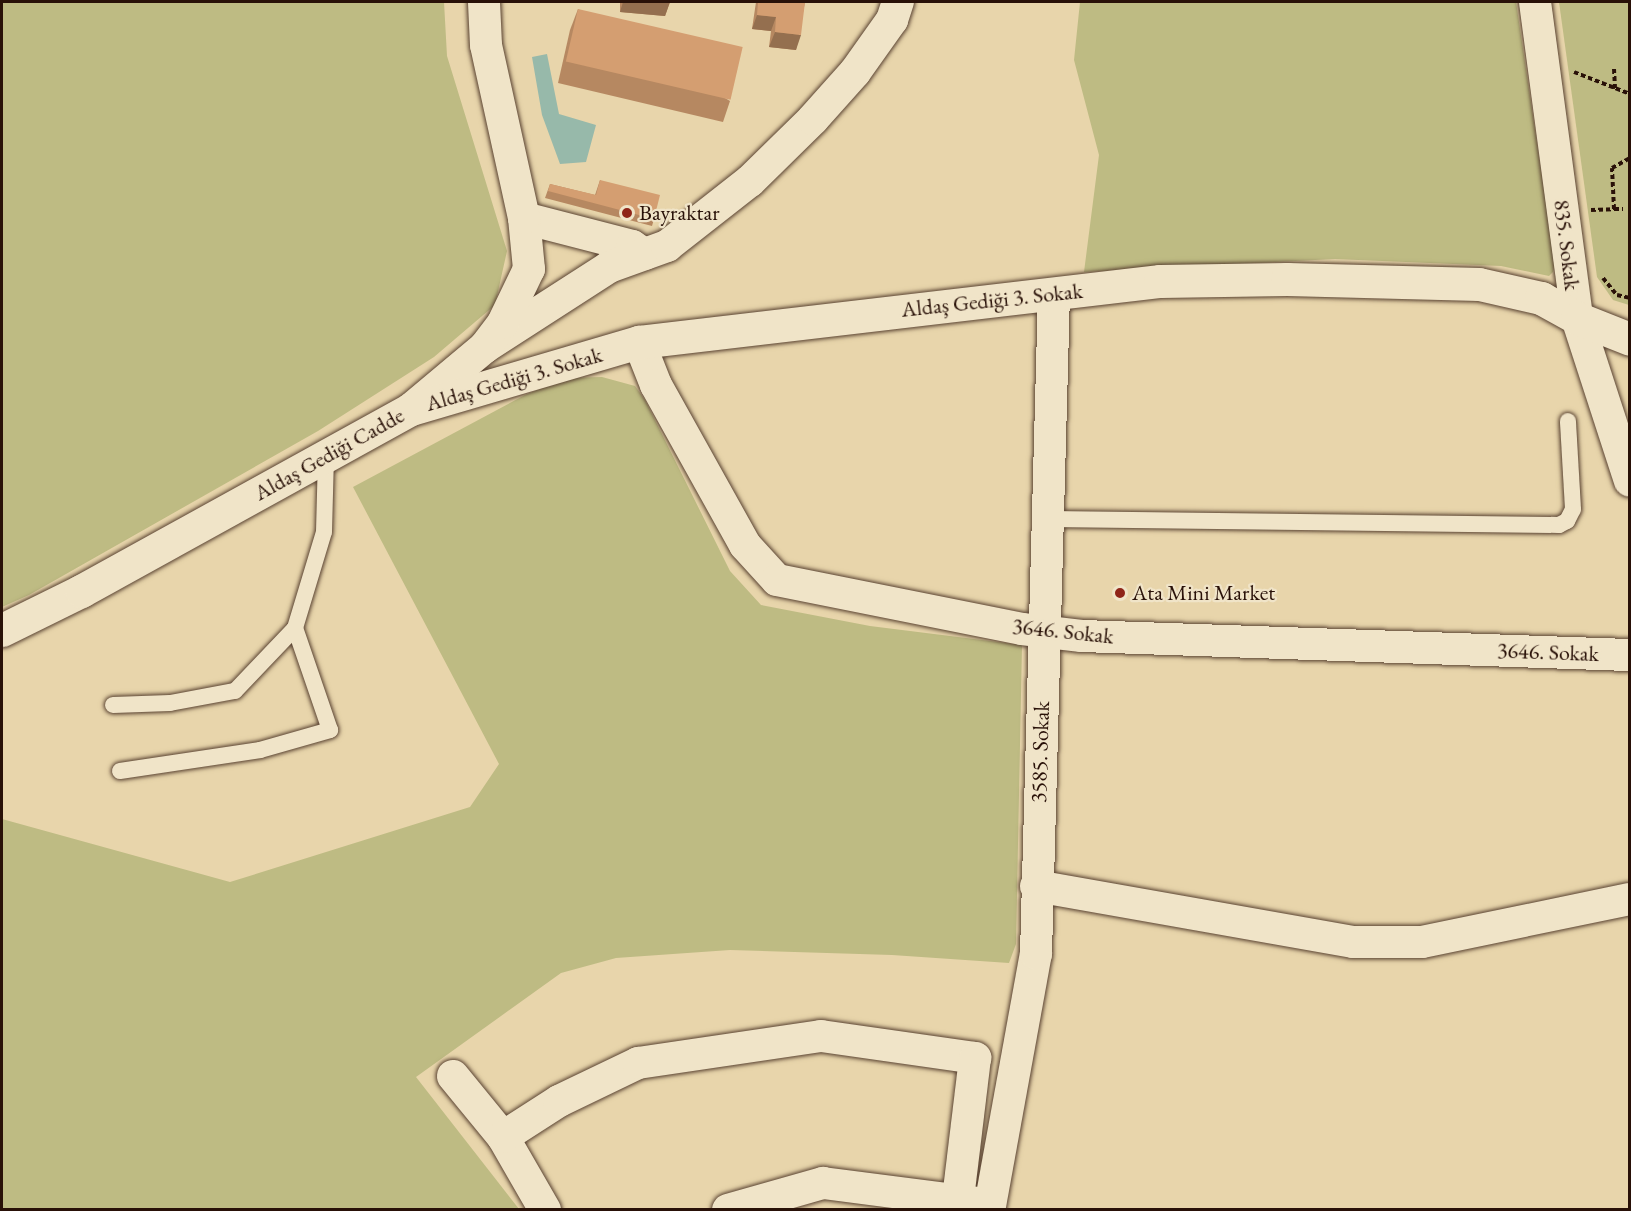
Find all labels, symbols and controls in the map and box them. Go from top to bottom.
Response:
street label: 835. Sokak [1548,198,1586,292]
place label: Bayraktar [639,200,720,226]
marker: Bayraktar [620,206,634,220]
street label: Aldaş Gediği 3. Sokak [900,277,1084,323]
street label: Aldaş Gediği 3. Sokak [423,341,605,417]
street label: Aldaş Gediği Cadde [249,402,409,506]
place label: Ata Mini Market [1132,580,1275,606]
marker: Ata Mini Market [1113,586,1127,600]
street label: 3646. Sokak [1011,613,1115,649]
street label: 3646. Sokak [1497,637,1599,667]
street label: 3585. Sokak [1025,701,1055,803]

